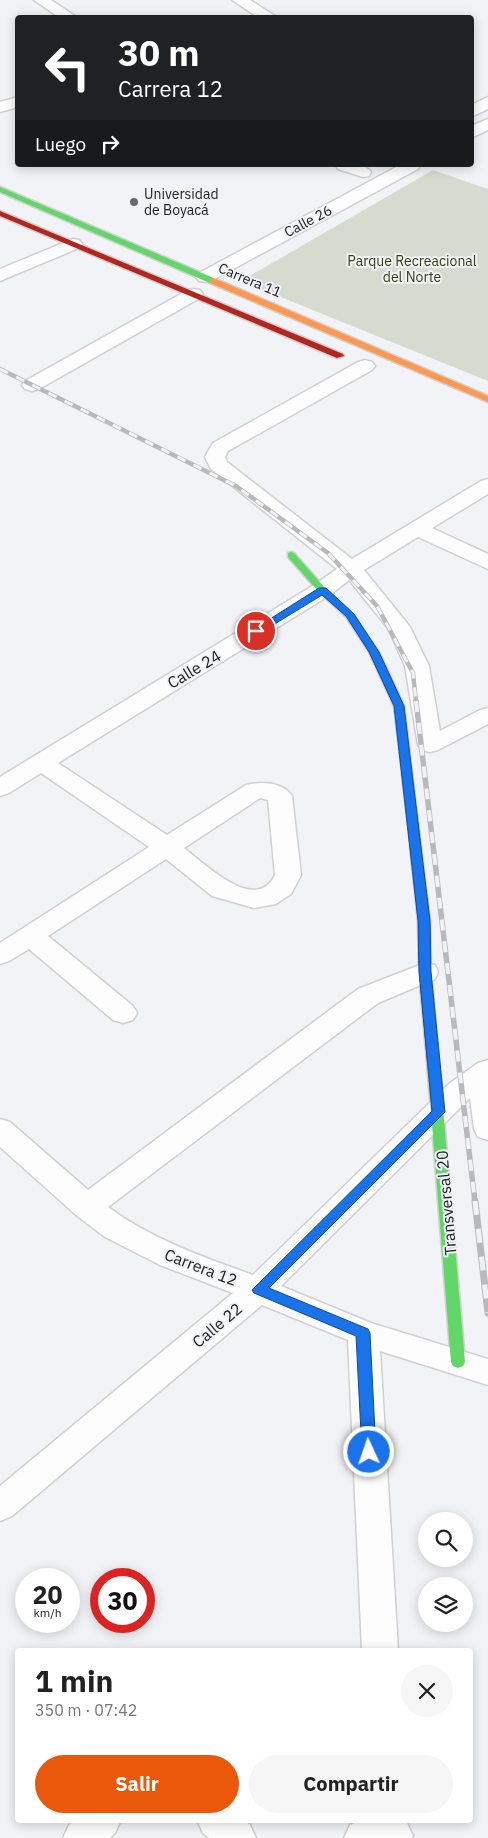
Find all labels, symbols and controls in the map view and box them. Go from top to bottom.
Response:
text: 30 m [118,30,200,76]
icon: left [35,35,100,100]
text: Carrera 12 [118,74,223,103]
icon: right [96,130,124,158]
text: Luego [35,132,86,156]
place label: Universidad de Boyacá [144,185,219,219]
marker: Universidad de Boyacá [128,196,140,208]
street label: Calle 26 [281,201,335,241]
park label: Parque Recreacional del Norte [347,252,477,286]
street label: Carrera 11 [216,259,284,301]
pin [235,610,277,652]
icon: arrive [242,617,270,645]
street label: Calle 24 [164,645,224,693]
street label: Transversal 20 [431,1150,461,1256]
street label: Carrera 12 [162,1244,240,1290]
street label: Calle 22 [188,1298,246,1352]
position arrow [342,1425,394,1477]
map controls [418,1512,473,1632]
button: search [418,1512,473,1567]
speed limit sign: 30 [90,1568,155,1633]
button: layers [418,1577,473,1632]
text: 20 [32,1578,63,1611]
text: km/h [33,1605,62,1620]
text: 1 min [35,1661,113,1700]
button: close [401,1665,453,1717]
text: 350 m · 07:42 [35,1700,137,1720]
button: Salir [35,1755,239,1813]
button: Compartir [249,1755,453,1813]

